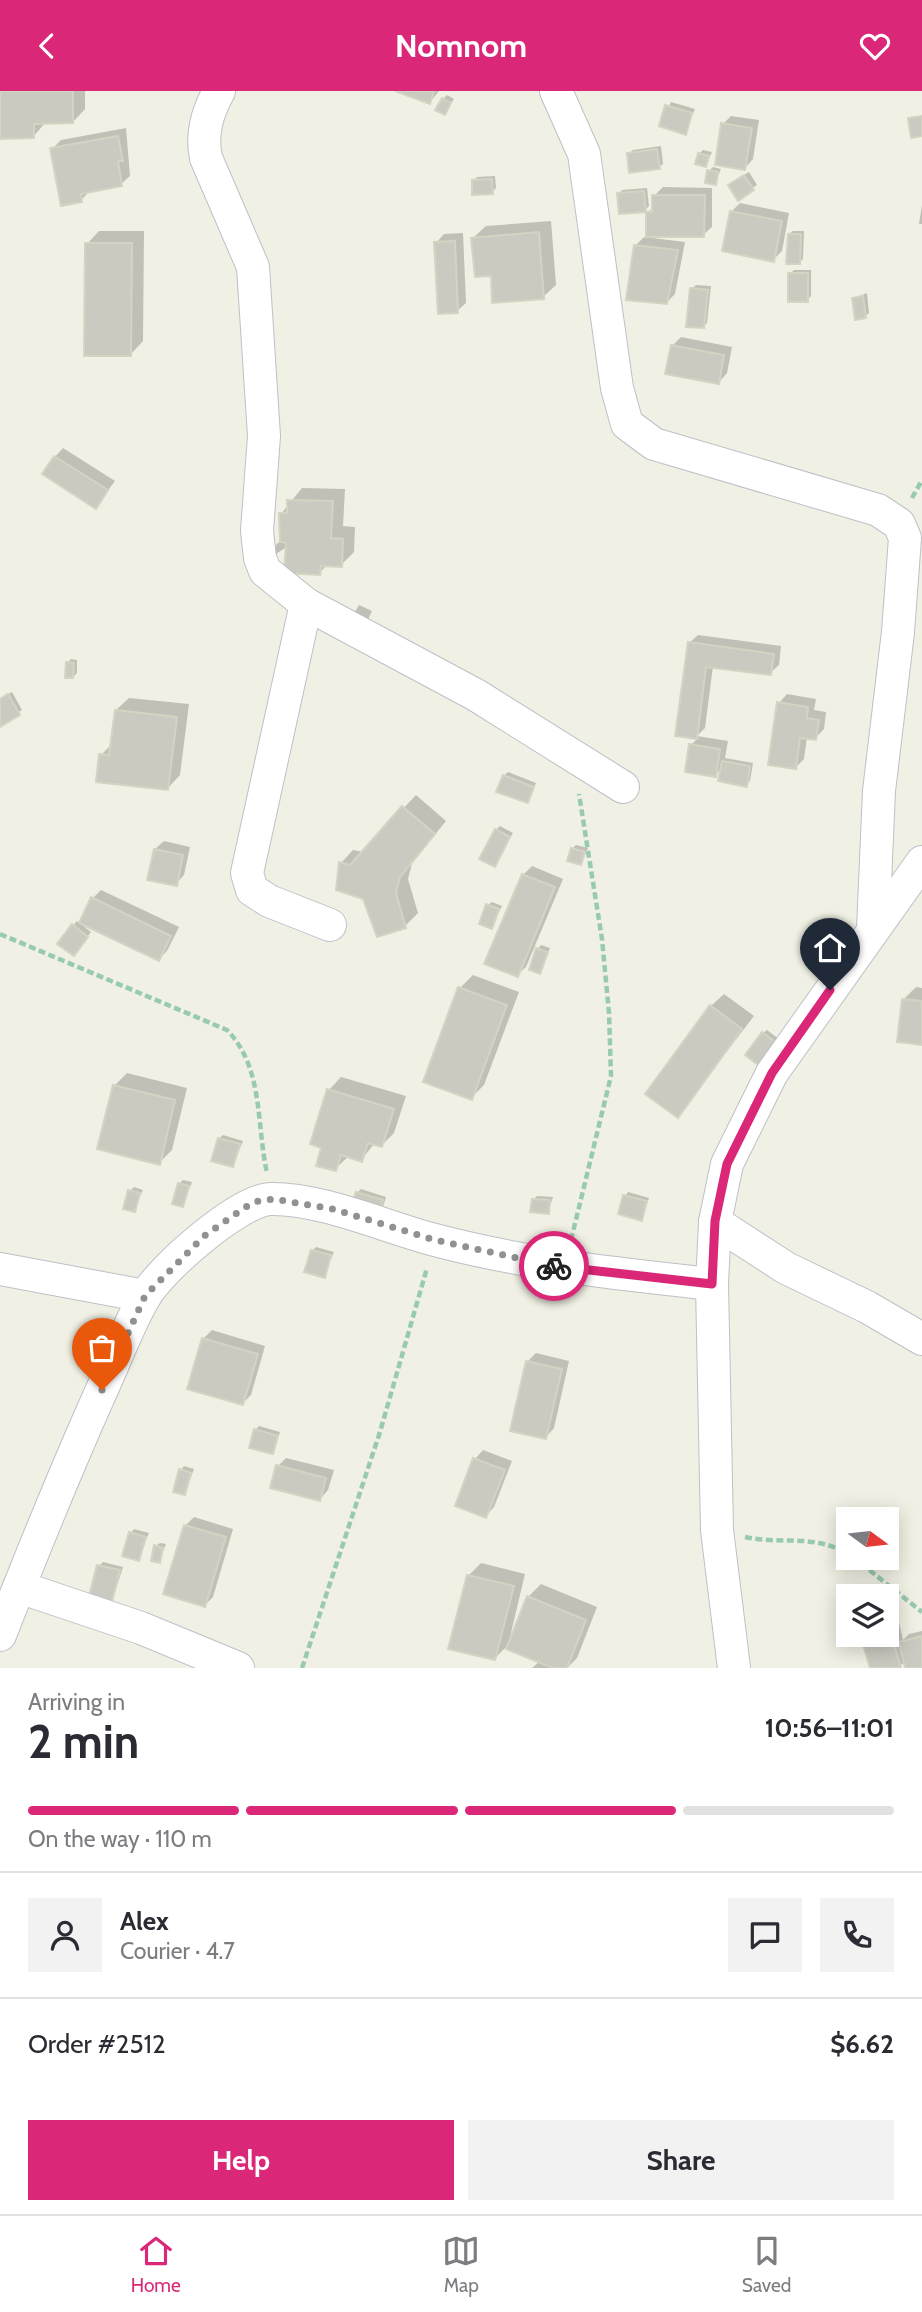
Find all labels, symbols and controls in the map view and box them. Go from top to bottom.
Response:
text: Nomnom [395,26,527,65]
icon: back [28,27,66,65]
icon: heart [856,27,894,65]
pin [800,918,860,990]
icon: home [811,929,849,967]
courier [519,1231,589,1301]
icon: bike [535,1247,573,1285]
pin [72,1318,132,1390]
icon: bag [83,1329,121,1367]
north arrow [836,1507,900,1570]
map controls [836,1507,899,1647]
button: layers [836,1584,899,1647]
text: Arriving in [28,1688,125,1716]
text: 10:56–11:01 [765,1712,894,1744]
text: 2 min [28,1714,139,1770]
text: On the way · 110 m [28,1825,212,1853]
button: person [28,1898,102,1972]
button: chat [728,1898,802,1972]
button: phone [820,1898,894,1972]
text: Alex [120,1905,169,1937]
text: Courier · 4.7 [120,1937,235,1965]
text: Order #2512 [28,2028,166,2060]
text: $6.62 [830,2028,894,2060]
button: Help [28,2120,454,2200]
button: Share [468,2120,894,2200]
tab: Home [131,2232,181,2297]
tab: Map [442,2232,480,2297]
tab: Saved [742,2232,791,2297]

